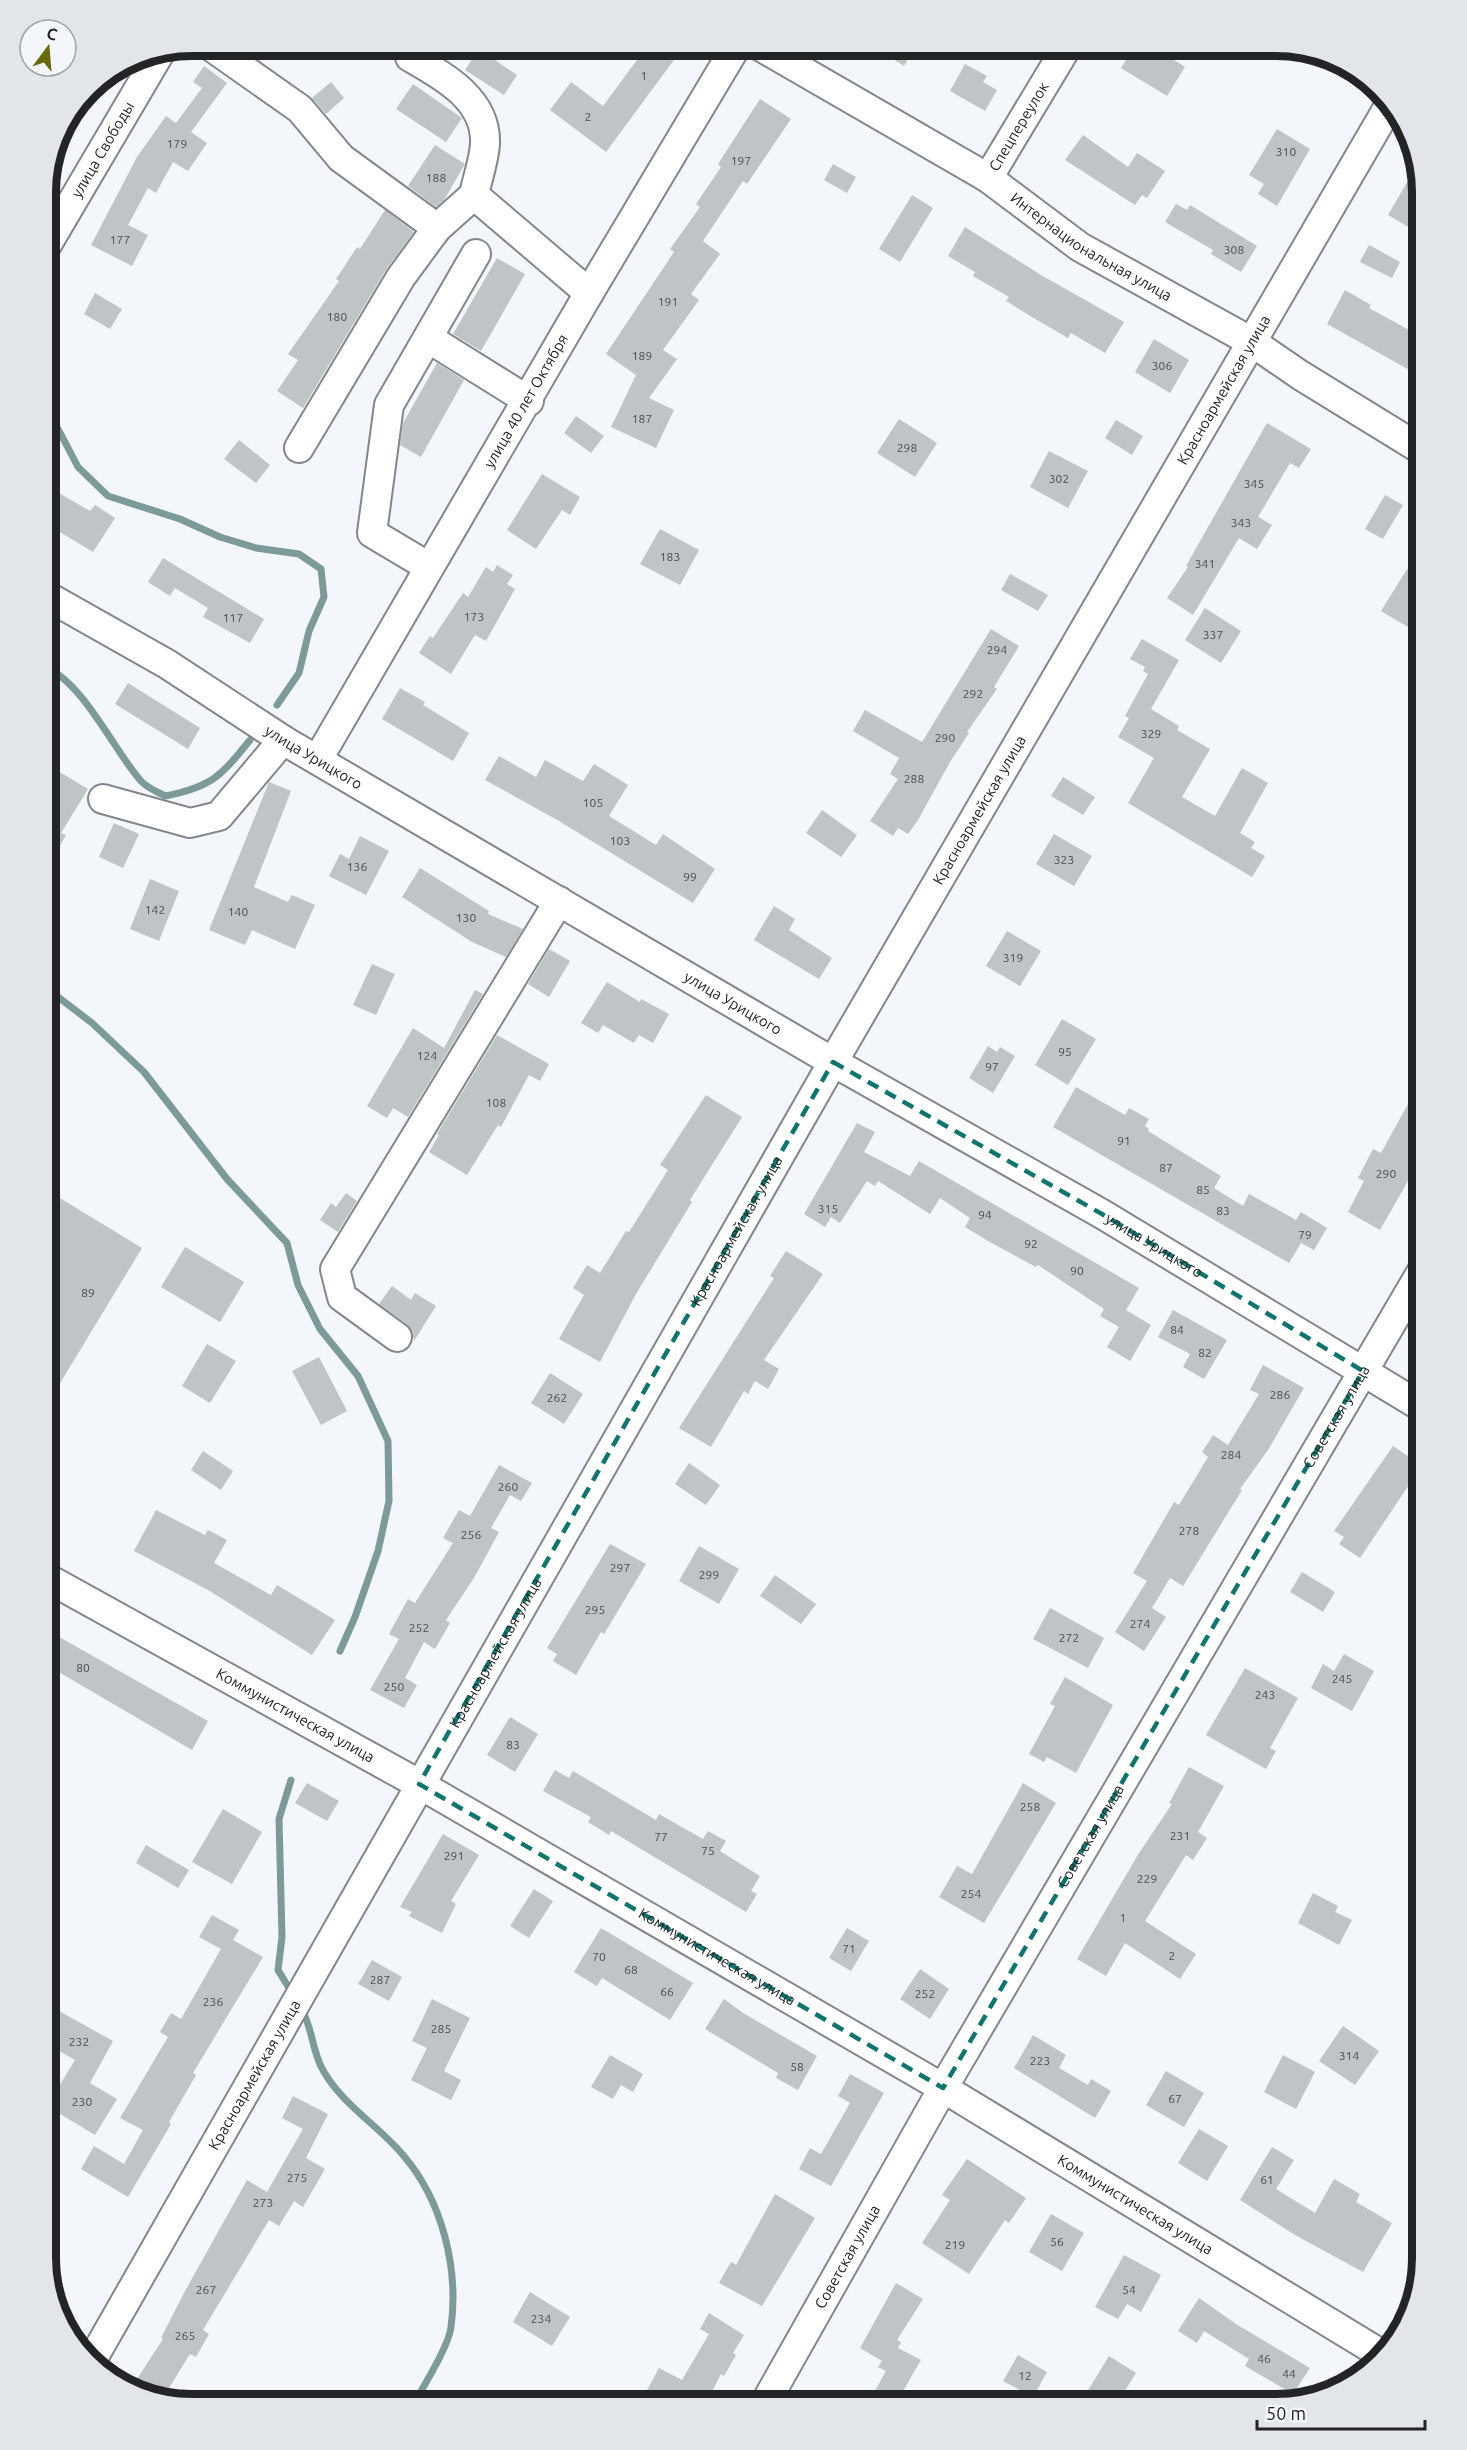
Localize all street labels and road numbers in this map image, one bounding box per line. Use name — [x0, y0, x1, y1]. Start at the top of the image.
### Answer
street label: Спецпереулок — [985, 78, 1052, 174]
street label: улица Свободы — [68, 99, 137, 200]
street label: Интернациональная улица — [1007, 189, 1175, 304]
street label: Красноармейская улица — [1173, 312, 1273, 467]
street label: улица 40 лет Октября — [480, 331, 571, 471]
street label: улица Урицкого — [262, 722, 365, 793]
street label: Красноармейская улица — [929, 732, 1029, 888]
street label: улица Урицкого — [681, 968, 785, 1038]
street label: Красноармейская улица — [687, 1153, 786, 1309]
street label: улица Урицкого — [1103, 1209, 1206, 1281]
street label: Советская улица — [1299, 1362, 1373, 1471]
street label: Красноармейская улица — [446, 1575, 545, 1731]
street label: Коммунистическая улица — [213, 1664, 378, 1766]
street label: Советская улица — [1054, 1781, 1127, 1890]
street label: Коммунистическая улица — [636, 1904, 799, 2009]
street label: Красноармейская улица — [205, 1997, 304, 2153]
street label: Коммунистическая улица — [1055, 2151, 1216, 2258]
street label: Советская улица — [811, 2202, 883, 2312]

